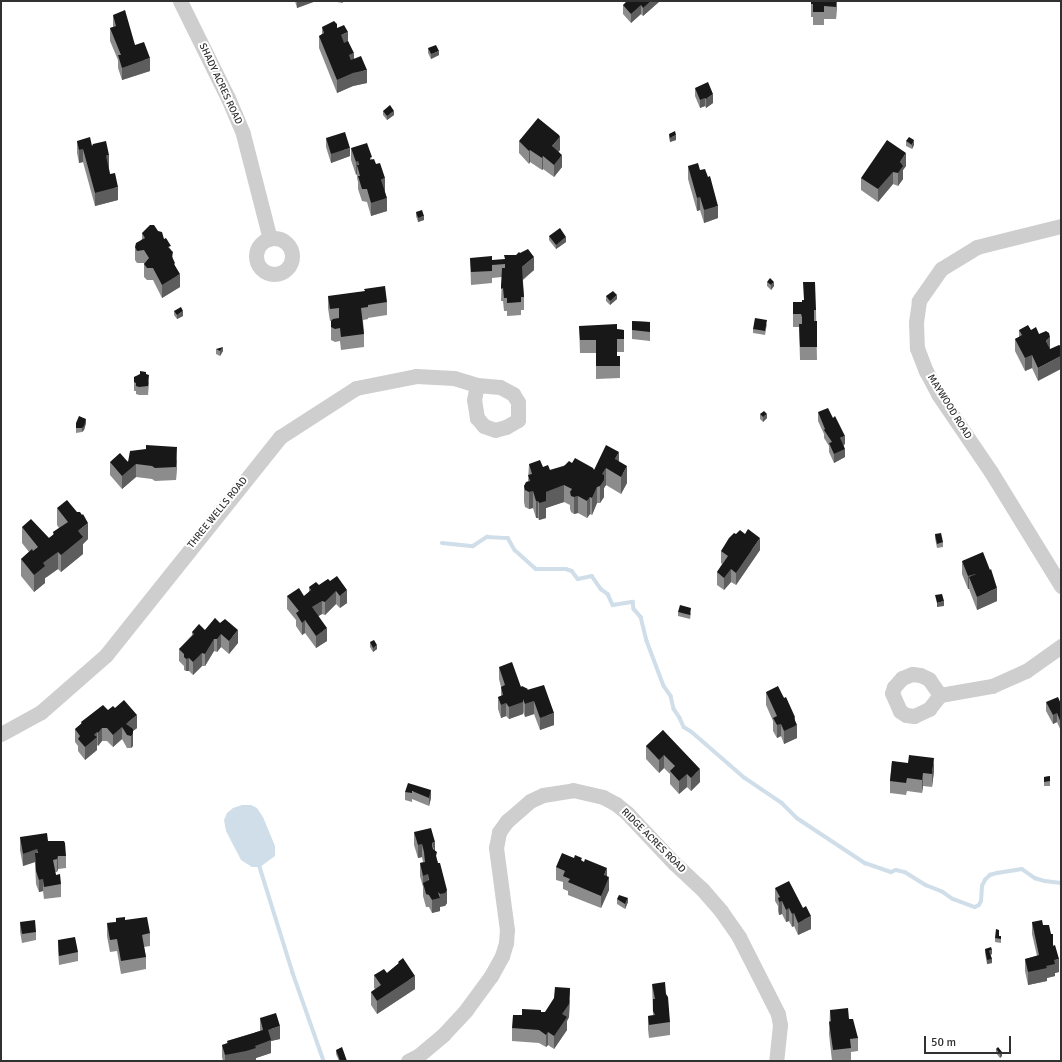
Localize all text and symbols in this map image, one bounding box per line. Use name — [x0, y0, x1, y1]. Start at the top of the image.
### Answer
street label: SHADY ACRES ROAD — [196, 41, 244, 127]
street label: MAYWOOD ROAD — [924, 372, 974, 442]
street label: THREE WELLS ROAD — [186, 475, 250, 551]
street label: RIDGE ACRES ROAD — [618, 806, 688, 876]
scale bar — [926, 1028, 1013, 1054]
text: 50 m — [931, 1035, 956, 1050]

